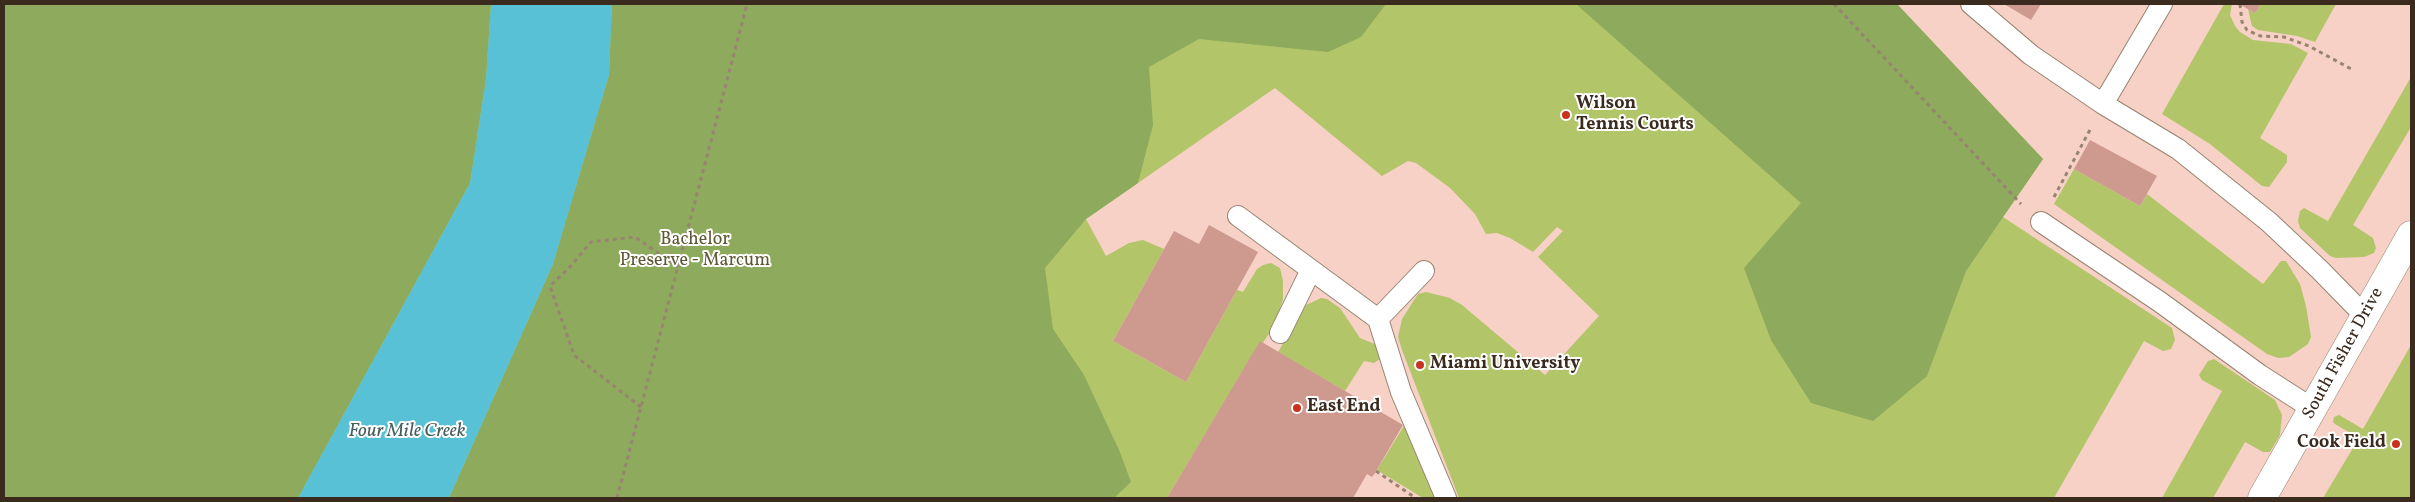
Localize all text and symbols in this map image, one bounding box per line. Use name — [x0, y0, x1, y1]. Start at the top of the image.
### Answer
place label: Wilson Tennis Courts — [1576, 94, 1694, 136]
marker: Wilson Tennis Courts — [1560, 109, 1572, 121]
park label: Bachelor Preserve - Marcum — [620, 230, 770, 272]
street label: South Fisher Drive — [2299, 284, 2389, 424]
place label: Miami University — [1430, 354, 1580, 376]
marker: Miami University — [1414, 359, 1426, 371]
place label: East End — [1307, 397, 1380, 419]
marker: East End — [1291, 402, 1303, 414]
water label: Four Mile Creek — [348, 422, 466, 444]
place label: Cook Field — [2297, 433, 2386, 455]
marker: Cook Field — [2390, 438, 2402, 450]

